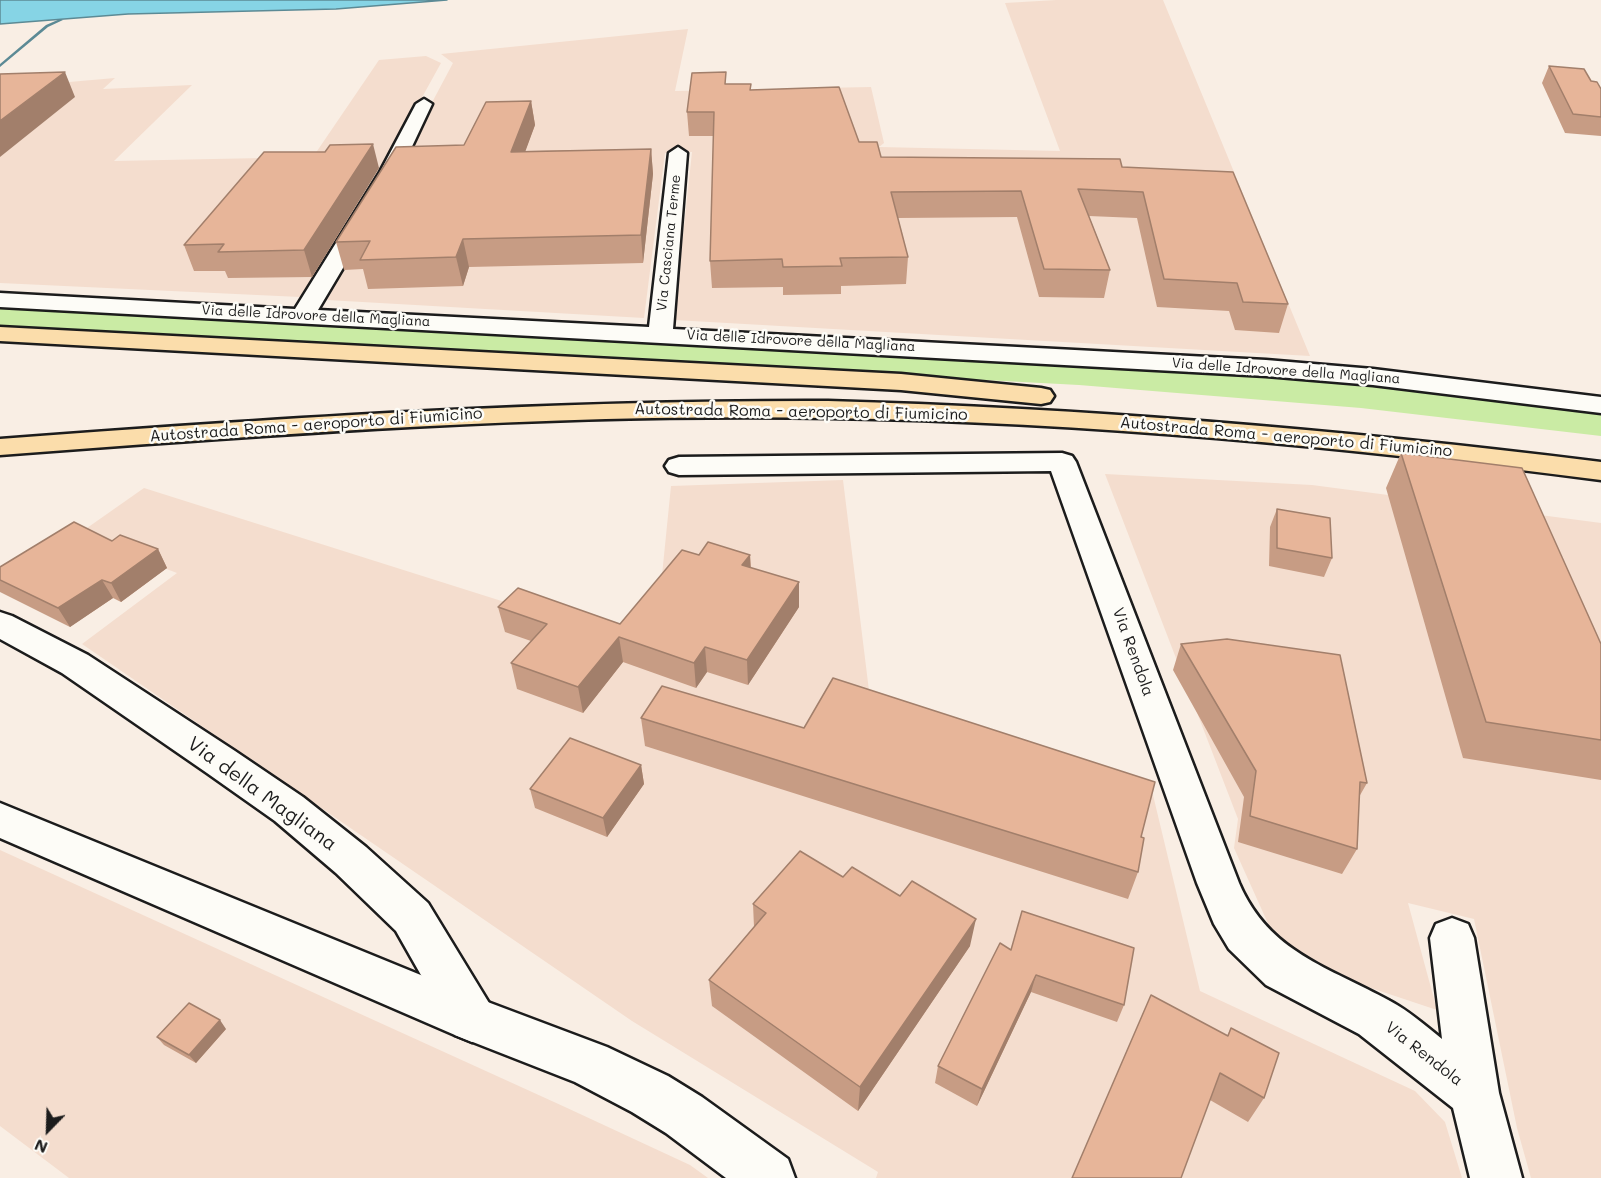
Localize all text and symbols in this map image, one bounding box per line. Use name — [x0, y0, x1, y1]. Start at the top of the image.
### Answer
street label: Via Casciana Terme — [653, 174, 685, 312]
street label: Via delle Idrovore della Magliana — [201, 302, 431, 330]
street label: Via delle Idrovore della Magliana — [686, 327, 916, 355]
street label: Via delle Idrovore della Magliana — [1171, 355, 1401, 387]
street label: Autostrada Roma - aeroporto di Fiumicino — [634, 399, 968, 425]
street label: Autostrada Roma - aeroporto di Fiumicino — [149, 404, 483, 446]
street label: Autostrada Roma - aeroporto di Fiumicino — [1119, 413, 1453, 461]
street label: Via Rendola — [1108, 605, 1158, 699]
street label: Via della Magliana — [183, 732, 341, 856]
street label: Via Rendola — [1381, 1018, 1467, 1090]
north arrow — [18, 1100, 78, 1160]
text: N — [31, 1135, 50, 1159]

